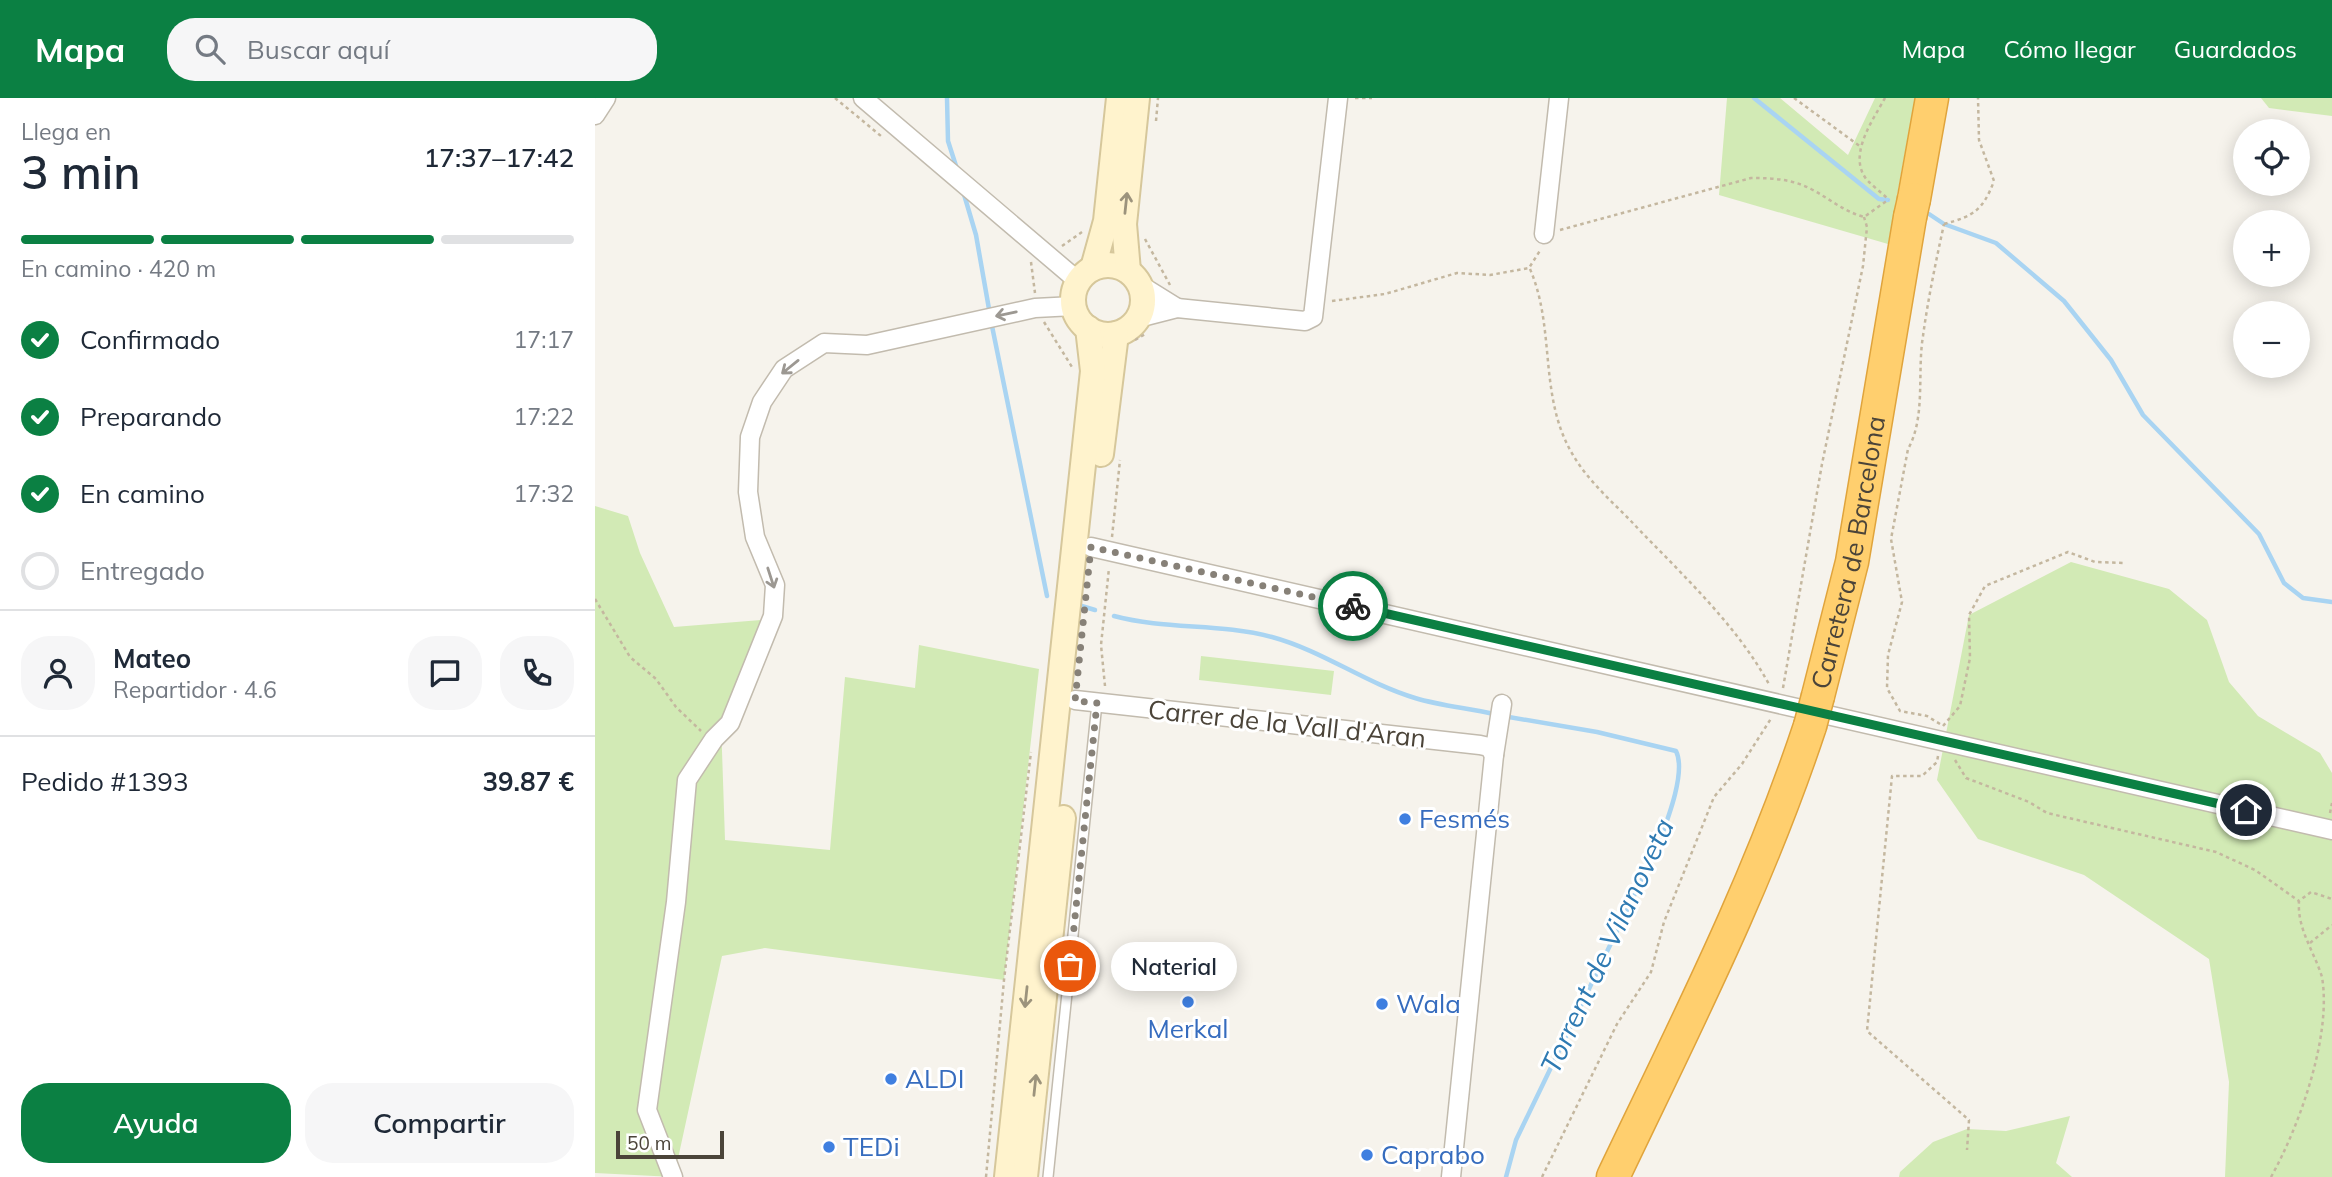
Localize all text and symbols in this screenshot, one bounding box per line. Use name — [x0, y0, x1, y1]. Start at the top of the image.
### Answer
search box — [167, 18, 657, 81]
text: Mapa — [35, 29, 125, 70]
icon: search — [191, 30, 229, 68]
text: Buscar aquí — [247, 33, 390, 66]
text: Mapa — [1902, 34, 1965, 64]
text: Cómo llegar — [2003, 34, 2136, 64]
text: Guardados — [2174, 34, 2297, 64]
text: Llega en — [21, 117, 111, 146]
map controls — [2233, 119, 2310, 378]
button: locate — [2233, 119, 2310, 196]
text: 17:37–17:42 — [424, 141, 574, 174]
text: 3 min — [21, 143, 140, 201]
one-way arrow — [1120, 192, 1133, 215]
button: + — [2233, 210, 2310, 287]
text: En camino · 420 m — [21, 254, 216, 283]
button: − — [2233, 301, 2310, 378]
one-way arrow — [995, 308, 1018, 322]
icon: check — [21, 321, 59, 359]
text: Confirmado — [80, 323, 220, 356]
text: 17:17 — [514, 325, 574, 354]
one-way arrow — [781, 359, 799, 374]
icon: check — [21, 398, 59, 436]
text: Preparando — [80, 400, 222, 433]
text: 17:22 — [514, 402, 574, 431]
street label: Carretera de Barcelona — [1803, 413, 1892, 692]
icon: check — [21, 475, 59, 513]
text: En camino — [80, 477, 205, 510]
text: 17:32 — [514, 479, 574, 508]
text: Entregado — [80, 554, 205, 587]
one-way arrow — [766, 567, 778, 589]
courier — [1318, 571, 1388, 641]
icon: bike — [1334, 587, 1372, 625]
button: person — [21, 636, 95, 710]
button: chat — [408, 636, 482, 710]
button: phone — [500, 636, 574, 710]
text: Mateo — [113, 642, 191, 675]
text: Repartidor · 4.6 — [113, 675, 277, 704]
street label: Carrer de la Vall d'Aran — [1147, 693, 1428, 755]
text: Pedido #1393 — [21, 765, 189, 798]
text: 39.87 € — [482, 765, 574, 798]
pin — [2216, 780, 2276, 840]
icon: home — [2227, 791, 2265, 829]
place label: Fesmés — [1419, 802, 1510, 835]
marker: Fesmés — [1397, 811, 1413, 827]
water label: Torrent de Vilanoveta — [1532, 813, 1681, 1079]
pin — [1040, 936, 1100, 996]
callout: Naterial — [1112, 942, 1238, 990]
icon: bag — [1051, 947, 1089, 985]
text: Naterial — [1131, 952, 1217, 981]
one-way arrow — [1020, 985, 1033, 1008]
place label: Wala — [1396, 987, 1461, 1020]
marker: Merkal — [1180, 994, 1196, 1010]
marker: Wala — [1374, 996, 1390, 1012]
place label: Merkal — [1148, 1012, 1228, 1045]
place label: ALDI — [905, 1062, 964, 1095]
marker: ALDI — [883, 1071, 899, 1087]
one-way arrow — [1028, 1074, 1041, 1097]
button: Ayuda — [21, 1083, 291, 1163]
button: Compartir — [305, 1083, 574, 1163]
scale bar — [616, 1128, 725, 1160]
place label: TEDi — [843, 1130, 900, 1163]
text: 50 m — [627, 1131, 671, 1155]
place label: Caprabo — [1381, 1138, 1485, 1171]
marker: TEDi — [821, 1139, 837, 1155]
marker: Caprabo — [1359, 1147, 1375, 1163]

